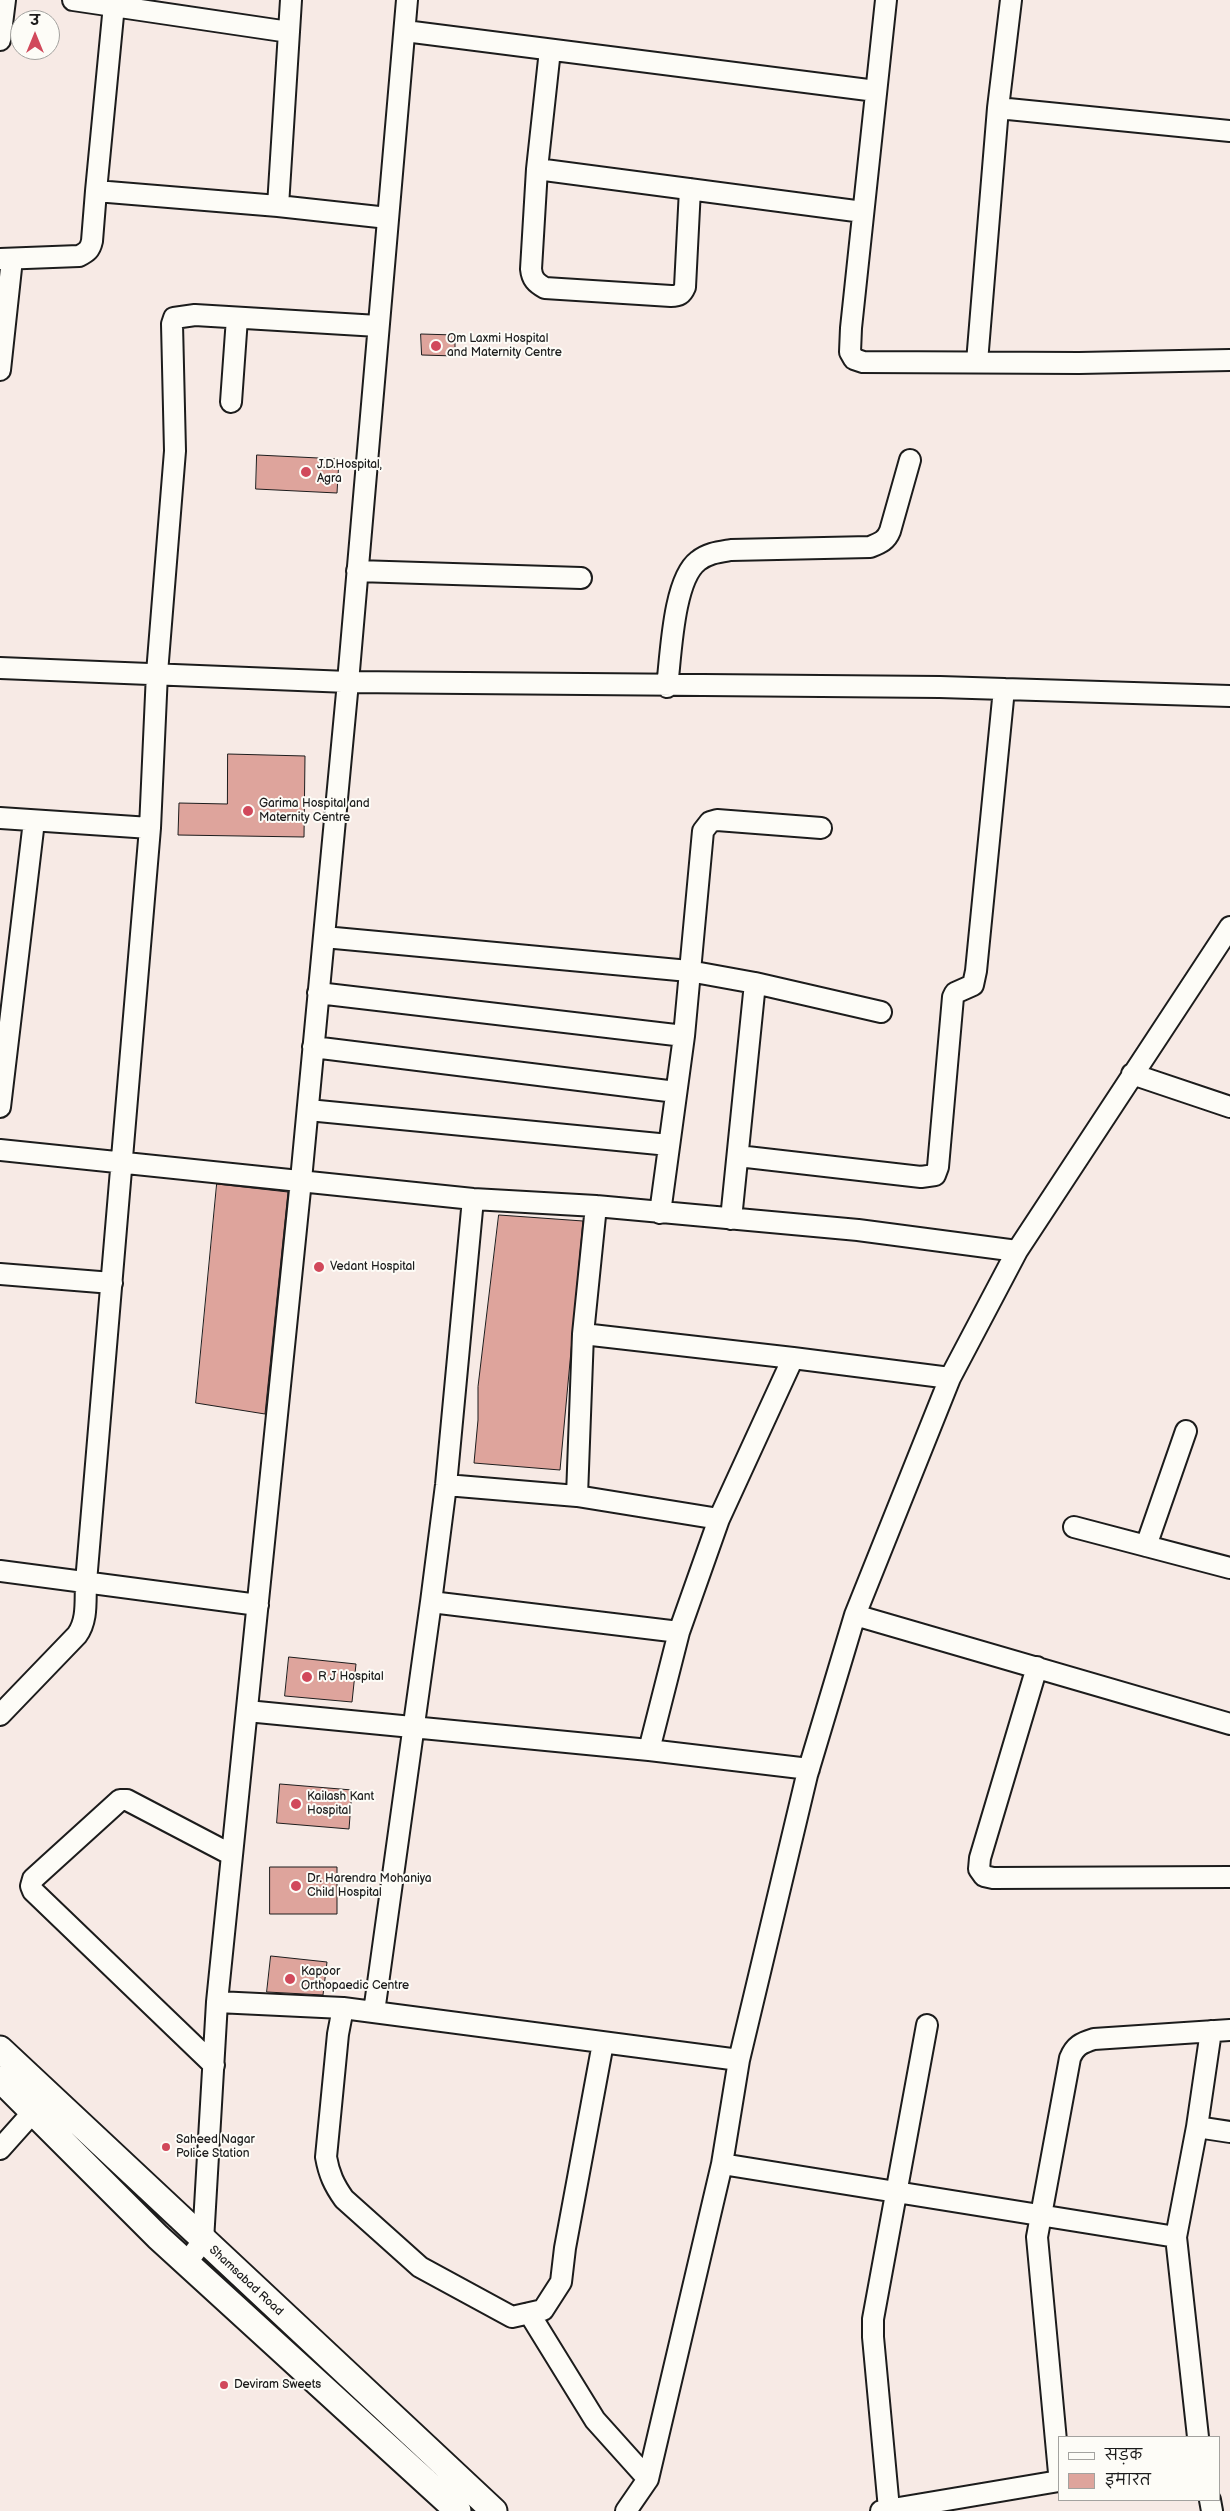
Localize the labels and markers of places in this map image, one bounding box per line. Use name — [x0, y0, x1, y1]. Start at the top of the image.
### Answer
place label: Om Laxmi Hospital and Maternity Centre — [447, 332, 562, 360]
marker: Om Laxmi Hospital and Maternity Centre — [429, 339, 443, 353]
place label: J.D.Hospital, Agra — [317, 458, 382, 486]
marker: J.D.Hospital, Agra — [299, 465, 313, 479]
place label: Garima Hospital and Maternity Centre — [259, 797, 370, 825]
marker: Garima Hospital and Maternity Centre — [241, 804, 255, 818]
marker: Vedant Hospital — [312, 1260, 326, 1274]
place label: Vedant Hospital — [330, 1260, 415, 1274]
marker: R J Hospital — [300, 1670, 314, 1684]
place label: R J Hospital — [318, 1670, 384, 1684]
place label: Kailash Kant Hospital — [307, 1790, 374, 1818]
marker: Kailash Kant Hospital — [289, 1797, 303, 1811]
place label: Dr. Harendra Mohaniya Child Hospital — [307, 1872, 432, 1900]
marker: Dr. Harendra Mohaniya Child Hospital — [289, 1879, 303, 1893]
place label: Kapoor Orthopaedic Centre — [301, 1965, 409, 1993]
marker: Kapoor Orthopaedic Centre — [283, 1972, 297, 1986]
place label: Saheed Nagar Police Station — [176, 2133, 255, 2161]
marker: Saheed Nagar Police Station — [160, 2141, 172, 2153]
place label: Deviram Sweets — [234, 2378, 321, 2392]
marker: Deviram Sweets — [218, 2379, 230, 2391]

